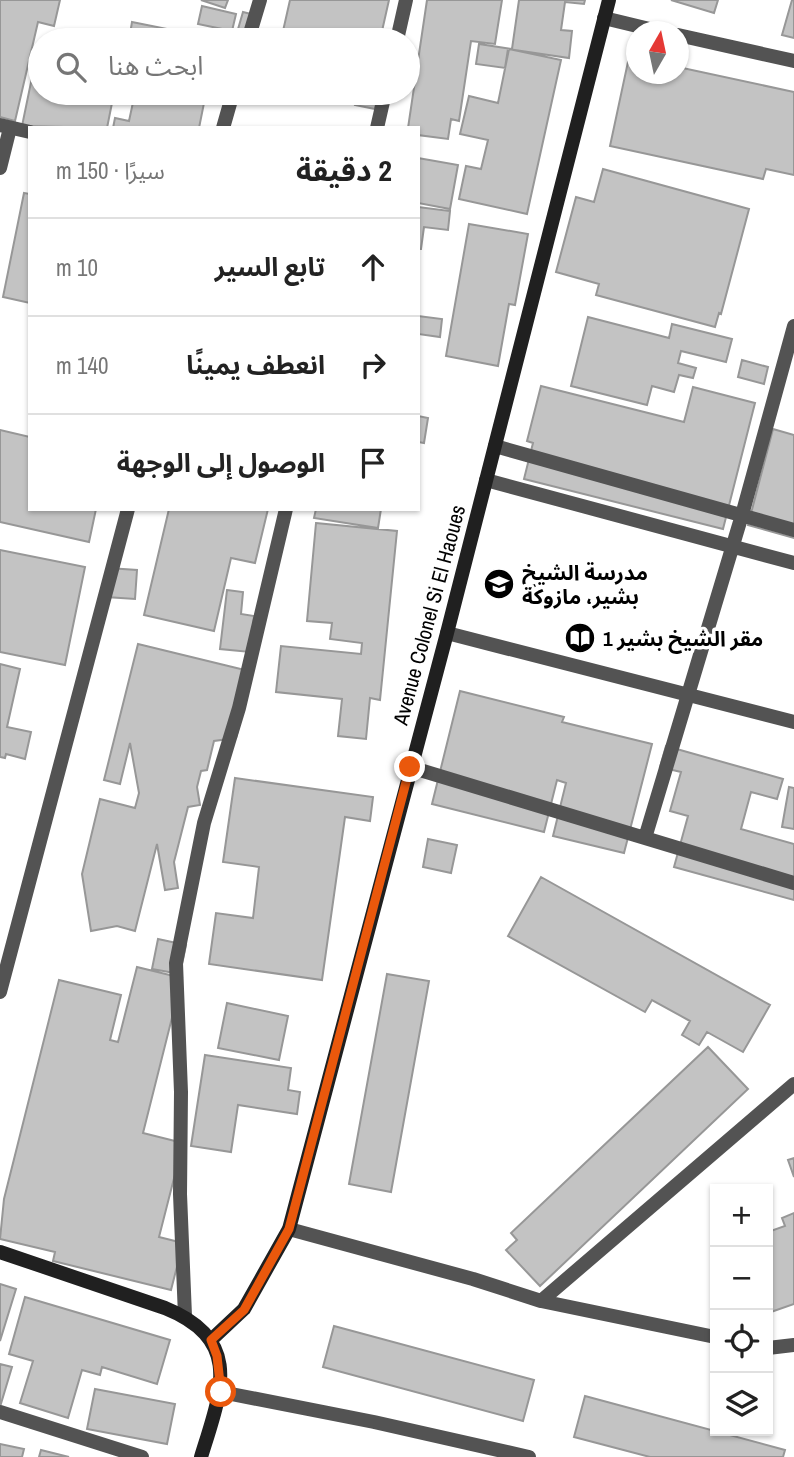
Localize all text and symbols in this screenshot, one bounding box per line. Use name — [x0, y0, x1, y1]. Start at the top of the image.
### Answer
north arrow — [626, 21, 689, 84]
search box — [28, 28, 420, 105]
icon: search — [52, 48, 90, 86]
text: ابحث هنا — [108, 48, 204, 83]
text: 2 دقيقة — [296, 150, 392, 190]
text: سيرًا · 150 m — [56, 155, 165, 186]
icon: ahead — [354, 248, 392, 286]
text: تابع السير — [215, 249, 325, 284]
text: 10 m — [56, 252, 98, 283]
icon: right — [354, 346, 392, 384]
text: انعطف يمينًا — [186, 347, 325, 382]
text: 140 m — [56, 350, 108, 381]
icon: arrive — [354, 444, 392, 482]
text: الوصول إلى الوجهة — [117, 445, 325, 480]
street label: Avenue Colonel Si El Haoues — [385, 502, 472, 729]
place label: مدرسة الشيخ بشير، مازوكة — [522, 558, 648, 611]
school or university icon: مدرسة الشيخ بشير، مازوكة — [482, 567, 516, 601]
library icon: مقر الشيخ بشير 1 — [563, 621, 597, 655]
place label: مقر الشيخ بشير 1 — [603, 624, 763, 654]
route end — [394, 751, 425, 782]
map controls — [710, 1184, 773, 1436]
button: + — [710, 1184, 773, 1247]
button: − — [710, 1247, 773, 1310]
button: locate — [710, 1310, 773, 1373]
button: layers — [710, 1373, 773, 1436]
route start — [205, 1376, 236, 1407]

